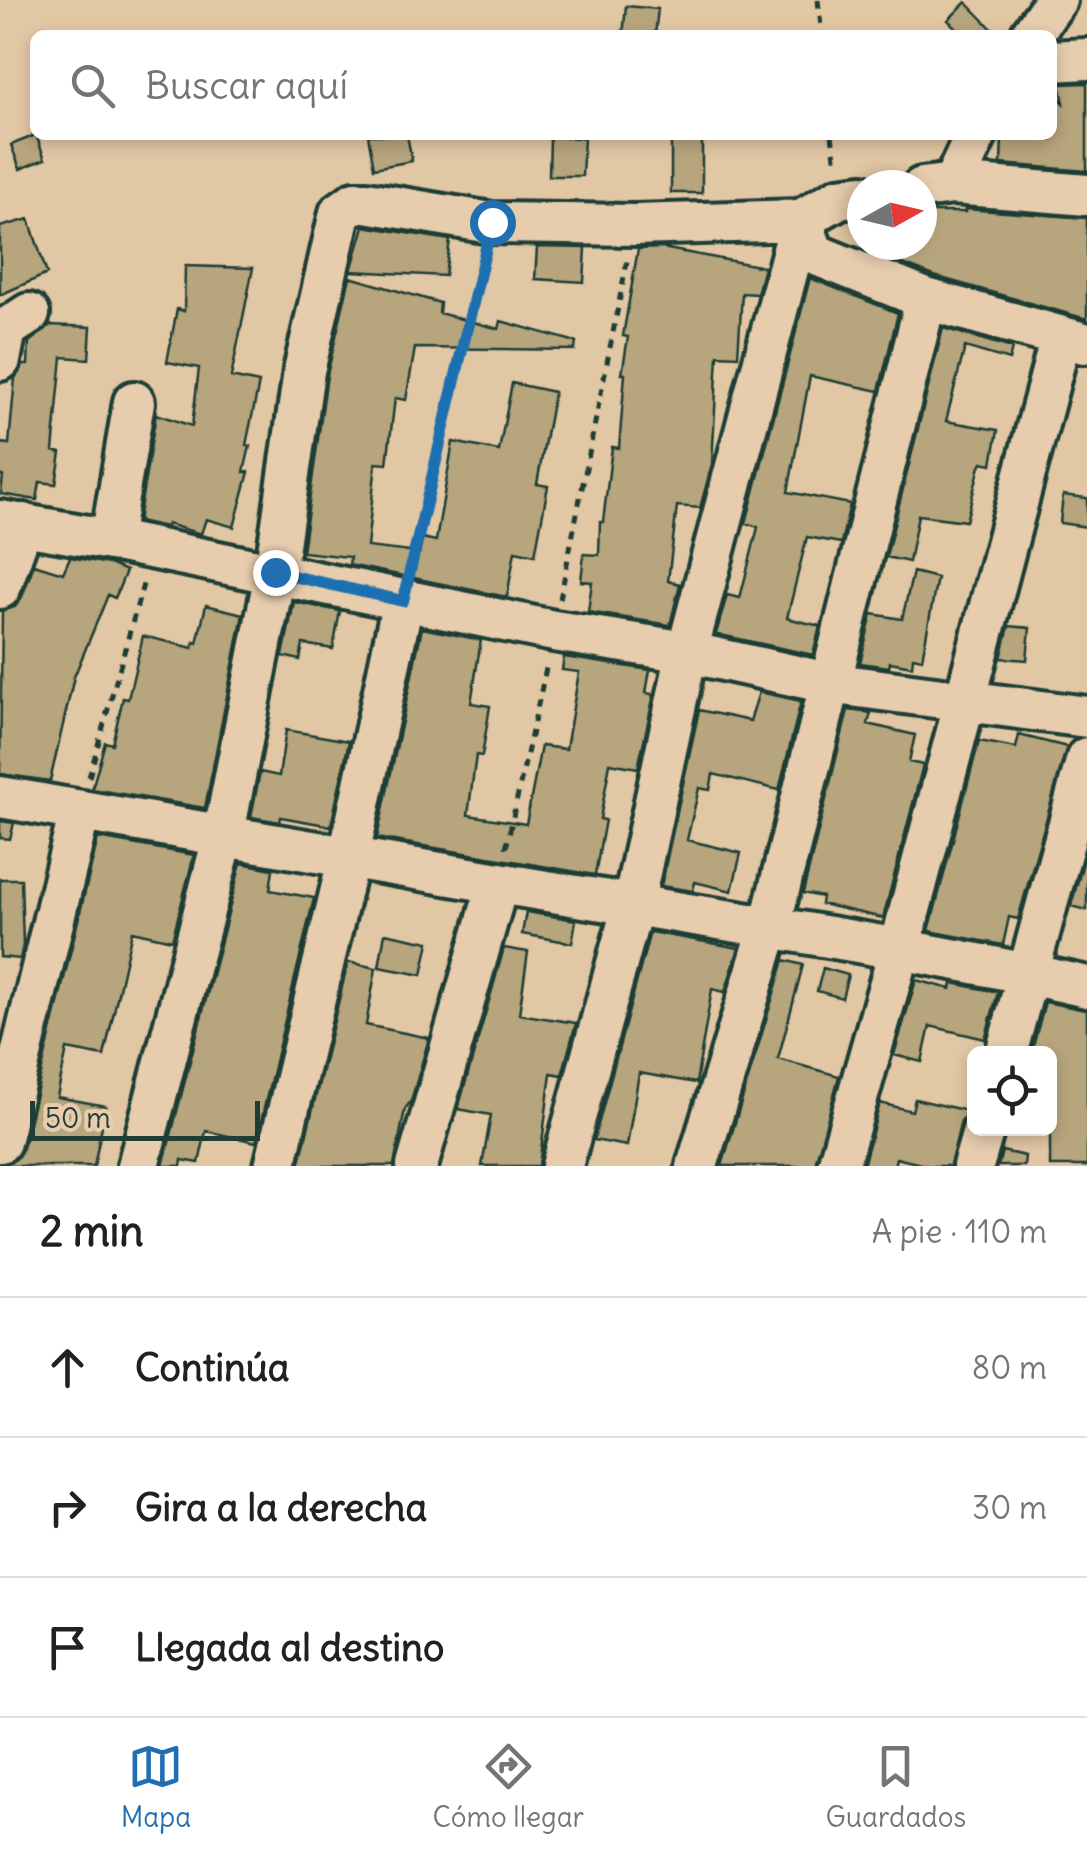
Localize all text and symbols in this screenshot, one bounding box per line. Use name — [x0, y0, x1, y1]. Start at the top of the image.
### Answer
search box — [30, 30, 1057, 140]
icon: search — [65, 58, 120, 113]
text: Buscar aquí — [145, 62, 348, 109]
north arrow — [847, 170, 937, 260]
route start — [470, 200, 516, 246]
route end — [253, 550, 299, 596]
map controls — [967, 1046, 1057, 1136]
button: locate — [967, 1046, 1057, 1136]
scale bar — [30, 1096, 260, 1140]
text: 50 m — [45, 1100, 111, 1136]
text: 2 min — [40, 1205, 144, 1257]
text: A pie · 110 m — [872, 1211, 1047, 1252]
icon: ahead — [40, 1340, 95, 1395]
text: Continúa — [135, 1344, 290, 1391]
text: 80 m — [972, 1347, 1047, 1388]
icon: right — [40, 1480, 95, 1535]
text: Gira a la derecha — [135, 1484, 427, 1531]
text: 30 m — [972, 1487, 1047, 1528]
icon: arrive — [40, 1620, 95, 1675]
text: Llegada al destino — [135, 1624, 444, 1671]
tab: Mapa — [121, 1739, 191, 1835]
tab: Cómo llegar — [433, 1739, 584, 1835]
tab: Guardados — [825, 1739, 966, 1835]

